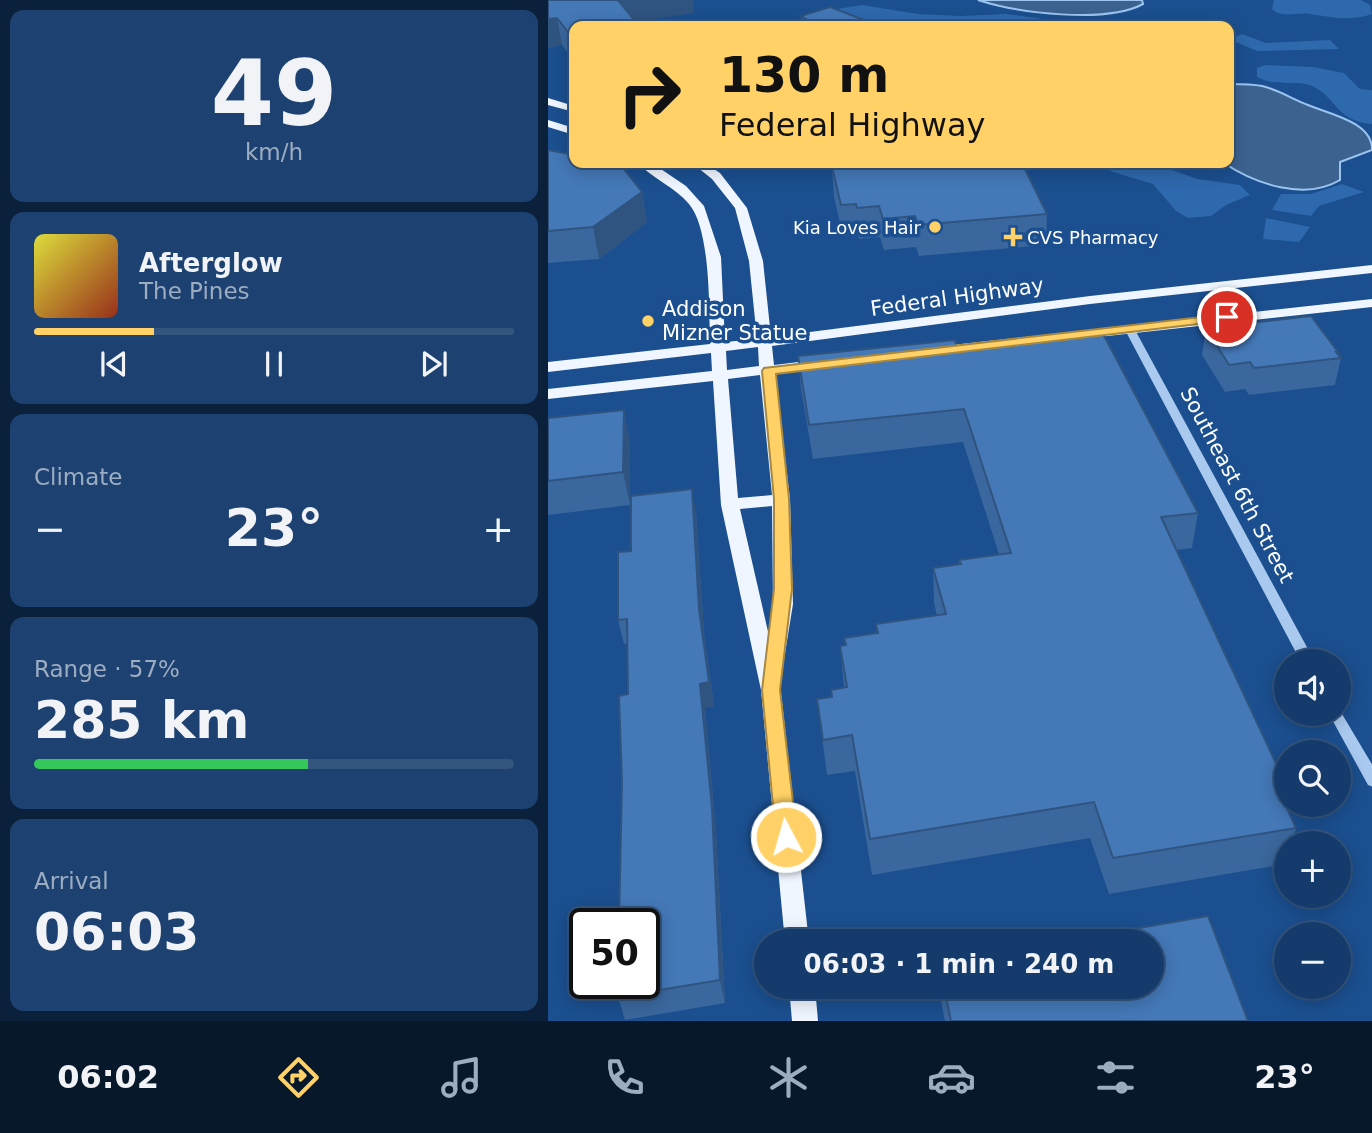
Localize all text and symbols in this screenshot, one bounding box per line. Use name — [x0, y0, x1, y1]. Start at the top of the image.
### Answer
text: 49 — [211, 41, 337, 146]
text: 130 m — [719, 47, 889, 104]
icon: right — [604, 49, 695, 140]
text: Federal Highway — [719, 106, 985, 144]
text: km/h — [245, 139, 303, 165]
place label: Kia Loves Hair — [793, 217, 922, 238]
marker: Kia Loves Hair — [927, 219, 943, 235]
place label: CVS Pharmacy — [1027, 227, 1159, 248]
marker: CVS Pharmacy — [1005, 229, 1021, 245]
text: Afterglow — [139, 248, 283, 278]
street label: Federal Highway — [869, 273, 1045, 321]
text: The Pines — [139, 278, 250, 304]
pin — [1197, 287, 1257, 347]
place label: Addison Mizner Statue — [662, 297, 807, 345]
icon: arrive — [1208, 298, 1246, 336]
marker: Addison Mizner Statue — [640, 313, 656, 329]
icon: previous — [95, 345, 133, 383]
icon: pause — [255, 345, 293, 383]
icon: next — [415, 345, 453, 383]
street label: Southeast 6th Street — [1175, 383, 1299, 587]
text: Climate — [34, 464, 123, 490]
text: 23° — [225, 498, 323, 558]
text: − — [34, 507, 66, 551]
text: + — [482, 507, 514, 551]
map controls — [1274, 649, 1351, 999]
button: sound — [1274, 649, 1351, 726]
text: Range · 57% — [34, 656, 180, 682]
text: 285 km — [34, 690, 249, 750]
button: search — [1274, 740, 1351, 817]
position arrow — [749, 800, 823, 874]
button: + — [1274, 831, 1351, 908]
text: Arrival — [34, 868, 109, 894]
text: 06:03 — [34, 902, 200, 962]
speed limit sign: 50 — [569, 908, 660, 999]
button: − — [1274, 922, 1351, 999]
text: 06:03 · 1 min · 240 m — [804, 949, 1114, 979]
icon: directions — [274, 1053, 323, 1102]
icon: music — [437, 1053, 486, 1102]
icon: phone — [600, 1053, 649, 1102]
icon: climate — [764, 1053, 813, 1102]
icon: car — [927, 1053, 976, 1102]
icon: filters — [1091, 1053, 1140, 1102]
text: 06:02 — [57, 1058, 159, 1096]
text: 23° — [1254, 1058, 1315, 1096]

